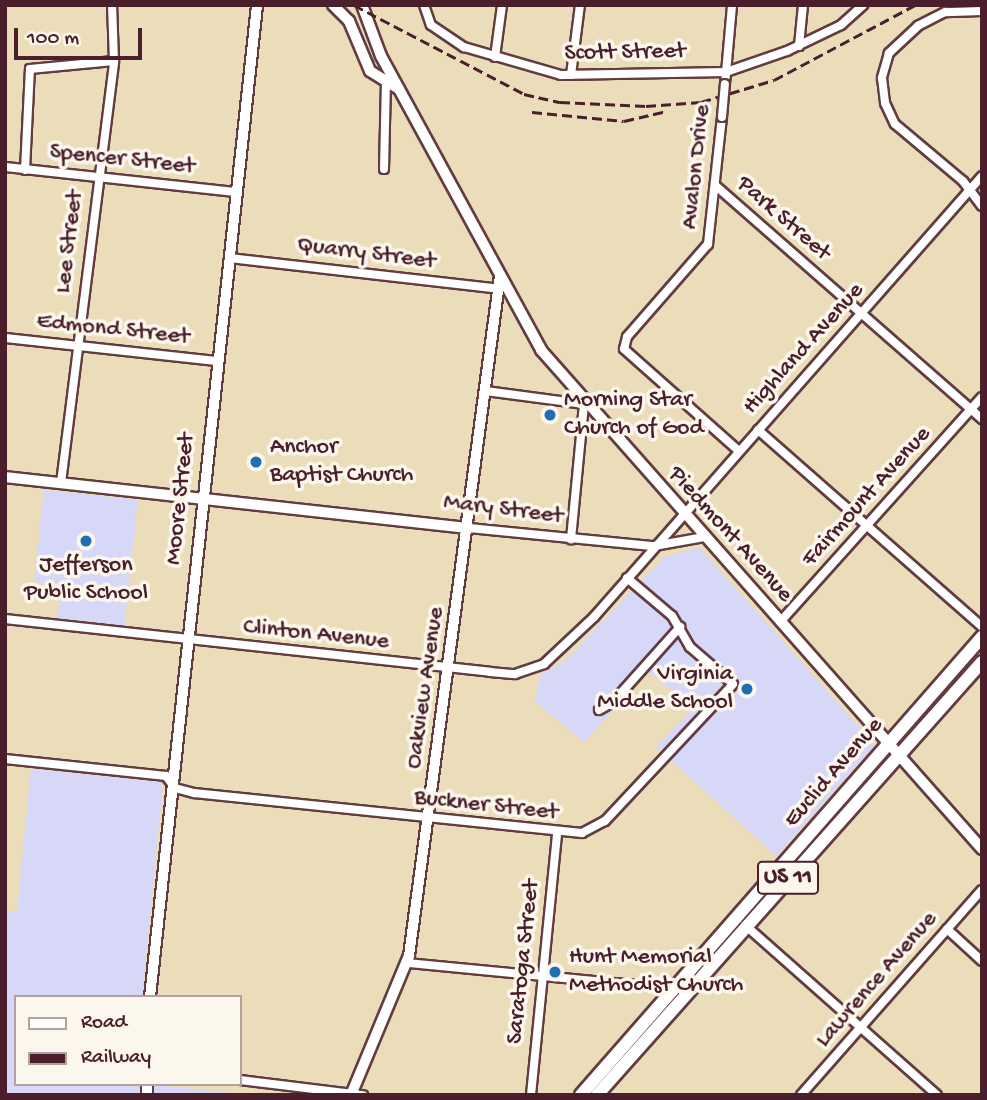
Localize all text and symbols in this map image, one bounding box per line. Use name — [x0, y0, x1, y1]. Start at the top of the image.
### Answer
scale bar — [18, 14, 145, 58]
text: 100 m — [27, 27, 79, 52]
street label: Scott Street — [564, 38, 686, 68]
street label: Avalon Drive — [676, 103, 718, 231]
street label: Spencer Street — [48, 138, 196, 182]
street label: Park Street — [730, 170, 836, 268]
street label: Lee Street — [49, 189, 91, 295]
street label: Quarry Street — [295, 231, 437, 277]
street label: Highland Avenue — [737, 277, 871, 421]
street label: Edmond Street — [35, 308, 191, 352]
place label: Morning Star Church of God — [564, 387, 704, 443]
marker: Morning Star Church of God — [542, 407, 558, 423]
street label: Fairmount Avenue — [796, 421, 938, 573]
street label: Moore Street — [160, 432, 202, 566]
place label: Anchor Baptist Church — [270, 434, 413, 490]
marker: Anchor Baptist Church — [248, 454, 264, 470]
street label: Piedmont Avenue — [661, 461, 799, 609]
street label: Mary Street — [442, 488, 564, 532]
marker: Jefferson Public School — [78, 533, 94, 549]
place label: Jefferson Public School — [24, 552, 148, 608]
street label: Oakview Avenue — [400, 605, 452, 771]
street label: Clinton Avenue — [242, 613, 390, 657]
place label: Virginia Middle School — [597, 661, 733, 717]
marker: Virginia Middle School — [739, 681, 755, 697]
street label: Euclid Avenue — [778, 712, 890, 834]
street label: Buckner Street — [413, 784, 559, 828]
road number: US 11 — [756, 858, 820, 898]
street label: Saratoga Street — [501, 878, 547, 1046]
street label: Lawrence Avenue — [810, 906, 944, 1054]
place label: Hunt Memorial Methodist Church — [569, 944, 743, 1000]
marker: Hunt Memorial Methodist Church — [547, 964, 563, 980]
legend — [14, 995, 242, 1086]
text: Road — [81, 1011, 127, 1036]
text: Railway — [81, 1046, 151, 1071]

